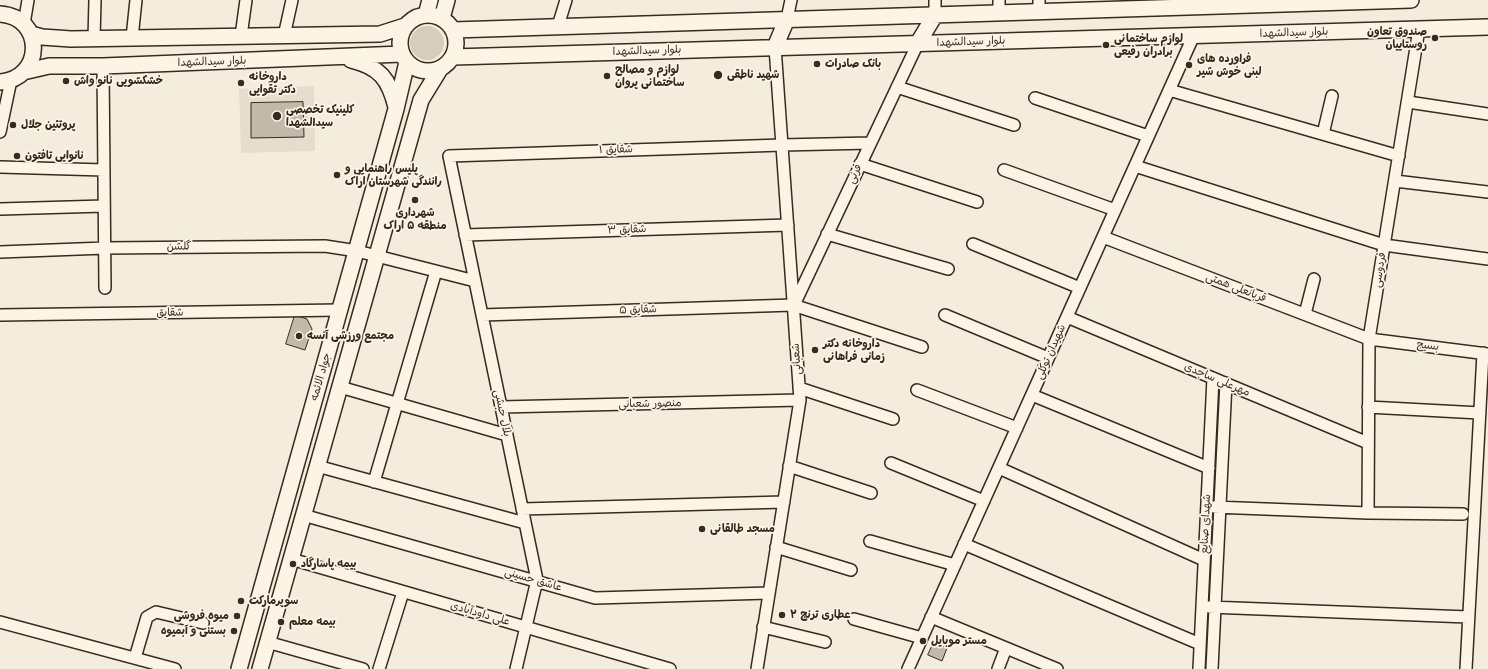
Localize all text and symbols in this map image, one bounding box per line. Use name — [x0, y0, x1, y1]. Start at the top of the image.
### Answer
street label: بلوار سیدالشهدا — [1259, 25, 1329, 41]
place label: صندوق تعاون روستاییان — [1367, 25, 1427, 51]
place label: لوازم ساختمانی برادران رفیعی — [1114, 32, 1183, 58]
marker: صندوق تعاون روستاییان — [1430, 33, 1440, 43]
street label: بلوار سیدالشهدا — [936, 34, 1006, 50]
marker: لوازم ساختمانی برادران رفیعی — [1101, 40, 1111, 50]
street label: بلوار سیدالشهدا — [612, 43, 682, 59]
place label: فراورده های لبنی خوش شیر — [1197, 52, 1262, 78]
street label: بلوار سیدالشهدا — [177, 54, 247, 70]
place label: بانک صادرات — [825, 57, 881, 71]
marker: بانک صادرات — [812, 59, 822, 69]
marker: فراورده های لبنی خوش شیر — [1184, 60, 1194, 70]
place label: لوازم و مصالح ساختمانی پروان — [615, 63, 684, 89]
place label: شهید ناطقی — [727, 68, 779, 82]
marker: شهید ناطقی — [712, 69, 724, 81]
place label: داروخانه دکتر تقوایی — [249, 70, 296, 96]
marker: لوازم و مصالح ساختمانی پروان — [602, 71, 612, 81]
place label: خشکشویی نانو واش — [74, 74, 163, 88]
marker: خشکشویی نانو واش — [61, 76, 71, 86]
marker: داروخانه دکتر تقوایی — [236, 78, 246, 88]
place label: کلینیک تخصصی سیدالشهدا — [286, 103, 354, 129]
marker: کلینیک تخصصی سیدالشهدا — [271, 110, 283, 122]
place label: پروتئین جلال — [21, 118, 75, 132]
marker: پروتئین جلال — [8, 120, 18, 130]
street label: شقایق ۱ — [599, 143, 633, 157]
place label: نانوایی تافتون — [25, 149, 84, 163]
marker: نانوایی تافتون — [12, 151, 22, 161]
place label: پلیس راهنمایی و رانندگی شهرستان اراک — [345, 162, 442, 188]
street label: قرنی — [845, 162, 865, 186]
marker: پلیس راهنمایی و رانندگی شهرستان اراک — [332, 170, 342, 180]
marker: شهرداری منطقه ۵ اراک — [410, 195, 420, 205]
place label: شهرداری منطقه ۵ اراک — [383, 206, 447, 232]
street label: شقایق ۳ — [607, 223, 647, 237]
street label: گلشن — [167, 240, 191, 254]
street label: فردوسی — [1371, 251, 1389, 289]
street label: قربانعلی همتی — [1204, 270, 1268, 306]
street label: شقایق ۵ — [619, 303, 657, 317]
street label: شقایق — [156, 306, 184, 320]
street label: شهیدان توکلی — [1033, 322, 1069, 382]
place label: مجتمع ورزشی آنسه — [307, 329, 394, 343]
marker: مجتمع ورزشی آنسه — [294, 331, 304, 341]
place label: داروخانه دکتر زمانی فراهانی — [823, 337, 885, 363]
street label: بسیج — [1416, 338, 1440, 354]
street label: شعبانی — [789, 343, 805, 375]
marker: داروخانه دکتر زمانی فراهانی — [810, 345, 820, 355]
street label: جواد الائمه — [308, 352, 334, 402]
street label: مهرعلی ساجدی — [1182, 360, 1252, 400]
street label: بلال حبشی — [491, 388, 513, 438]
street label: منصور شعبانی — [618, 397, 682, 411]
street label: شهدای صنایع — [1198, 494, 1214, 554]
place label: مسجد طالقانی — [710, 522, 775, 536]
marker: مسجد طالقانی — [697, 524, 707, 534]
place label: بیمه پاسارگاد — [301, 557, 356, 571]
marker: بیمه پاسارگاد — [288, 559, 298, 569]
street label: عاشق حسینی — [503, 566, 563, 594]
place label: سوپرمارکت — [249, 594, 298, 608]
marker: سوپرمارکت — [236, 596, 246, 606]
street label: علی داودآبادی — [449, 599, 511, 629]
place label: عطاری ترنج ۲ — [790, 608, 851, 622]
place label: میوه فروشی — [174, 609, 229, 623]
marker: عطاری ترنج ۲ — [777, 610, 787, 620]
marker: میوه فروشی — [232, 611, 242, 621]
place label: بیمه معلم — [289, 615, 336, 629]
marker: بیمه معلم — [276, 617, 286, 627]
place label: بستنی و آبمیوه — [161, 624, 226, 638]
marker: بستنی و آبمیوه — [229, 626, 239, 636]
place label: مستر موبایل — [931, 634, 987, 648]
marker: مستر موبایل — [918, 636, 928, 646]

